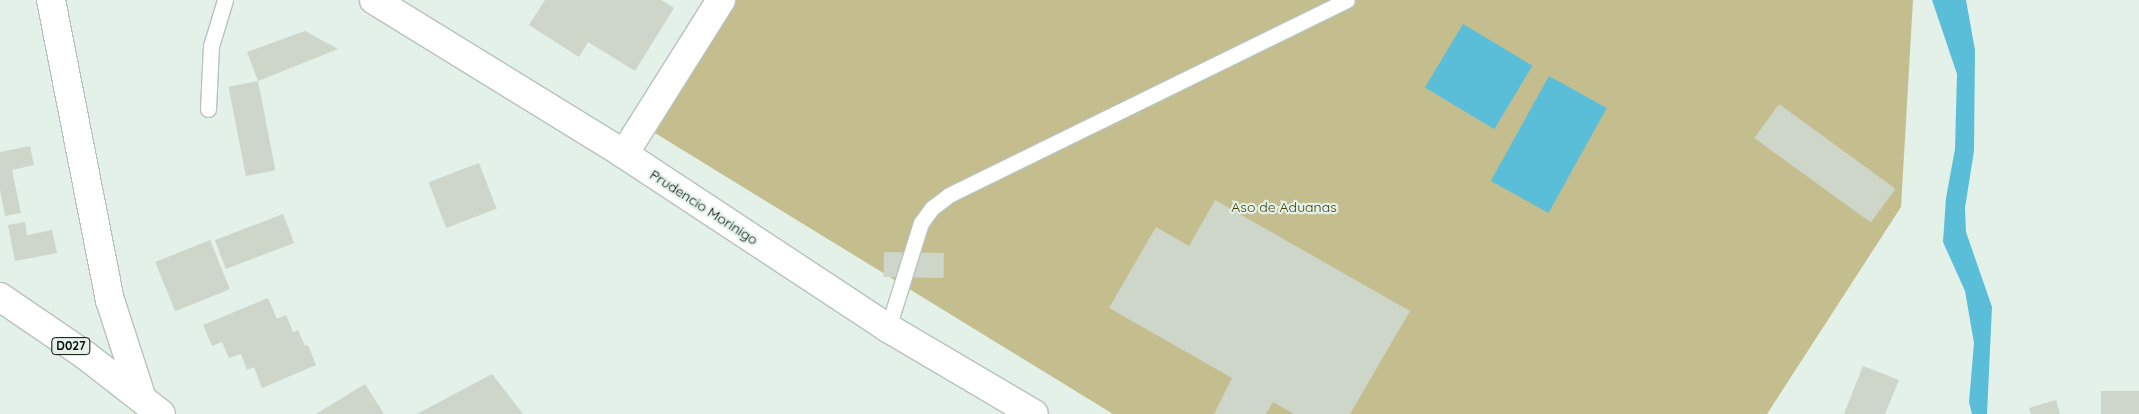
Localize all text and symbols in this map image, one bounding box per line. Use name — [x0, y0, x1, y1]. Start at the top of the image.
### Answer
street label: Prudencio Morinigo — [647, 166, 761, 248]
park label: Aso de Aduanas — [1231, 199, 1337, 215]
road number: D027 — [51, 336, 91, 356]

